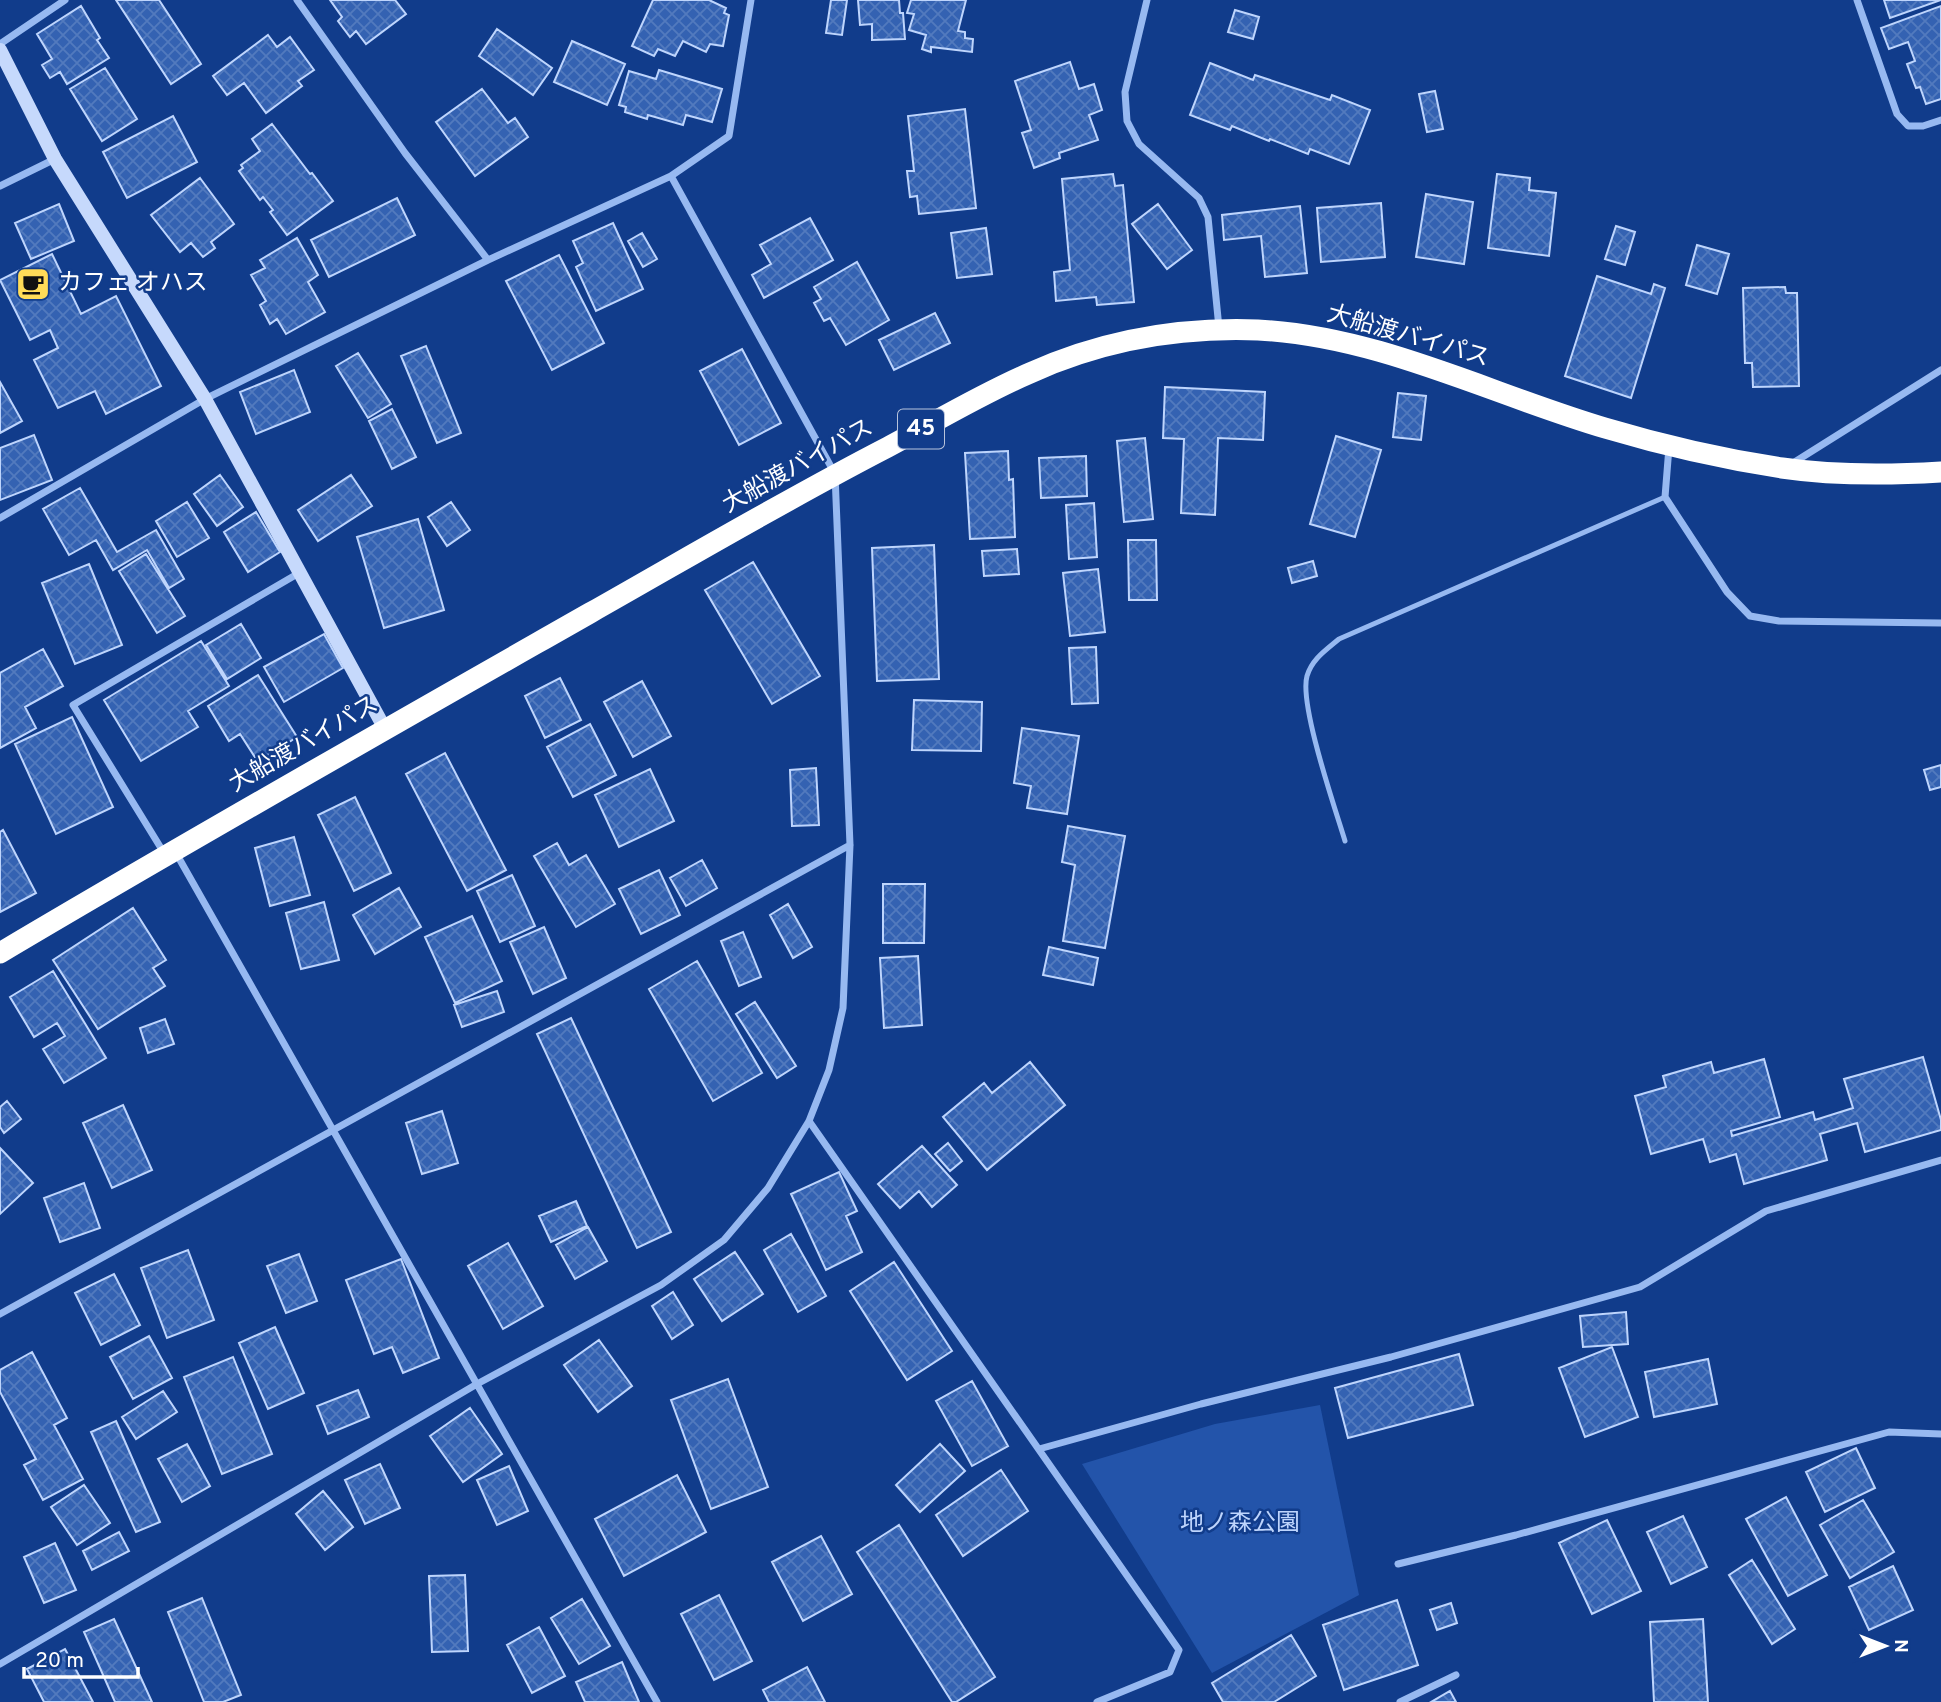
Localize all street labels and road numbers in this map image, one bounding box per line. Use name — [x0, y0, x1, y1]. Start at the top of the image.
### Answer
street label: 大船渡バイパス — [1323, 299, 1493, 375]
road number: 45 — [898, 410, 944, 448]
street label: 大船渡バイパス — [717, 413, 879, 521]
street label: 大船渡バイパス — [224, 690, 384, 800]

